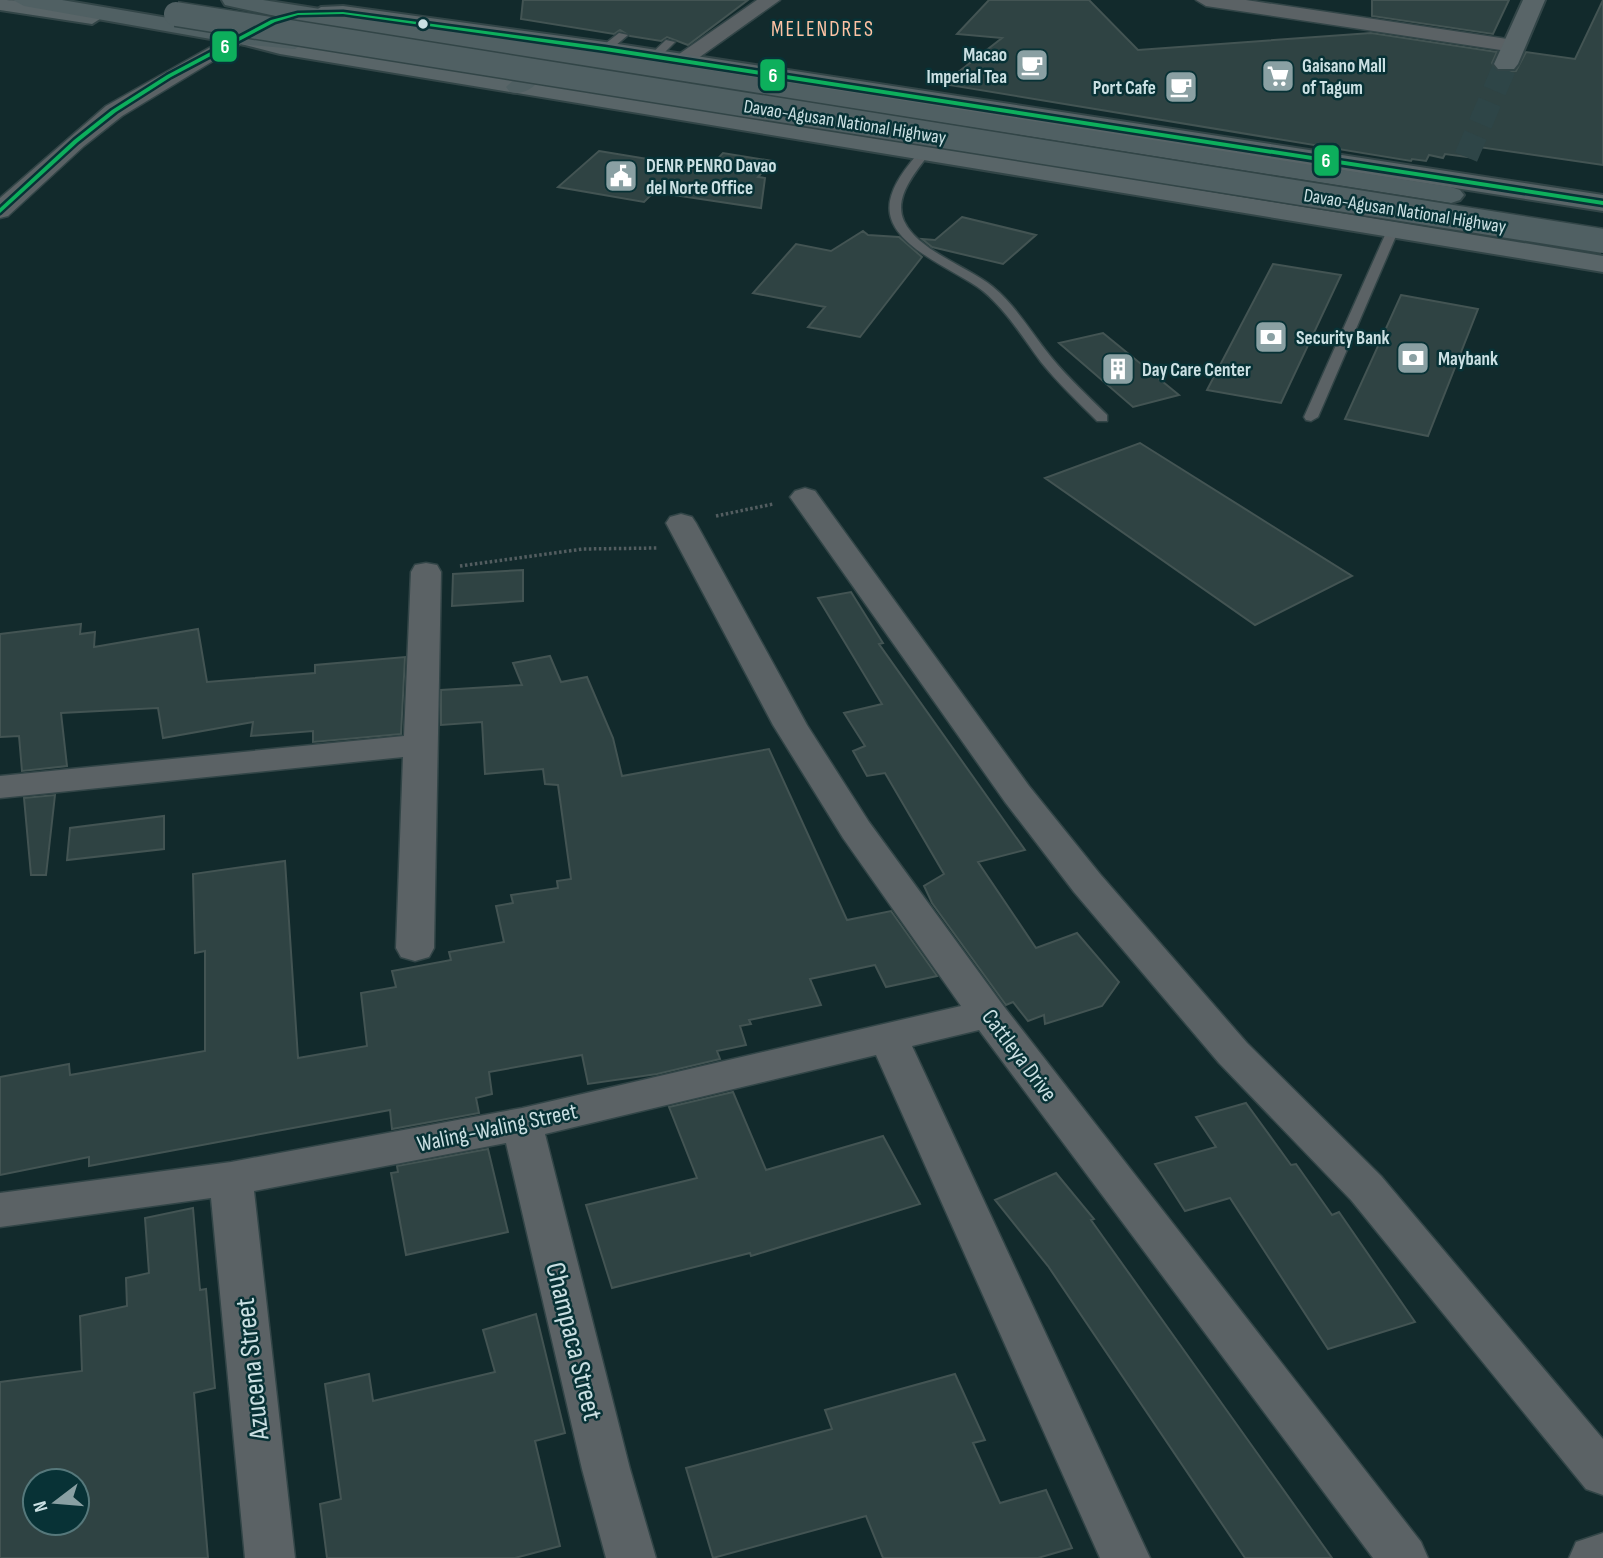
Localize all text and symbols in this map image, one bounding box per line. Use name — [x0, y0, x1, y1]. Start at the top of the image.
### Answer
unlabelled marker — [416, 17, 430, 31]
district label: MELENDRES — [771, 17, 875, 42]
line badge: 6 — [211, 30, 238, 63]
text: 6 — [221, 36, 230, 59]
place label: Macao Imperial Tea — [927, 44, 1007, 89]
cafe icon: Macao Imperial Tea — [1013, 46, 1051, 84]
place label: Gaisano Mall of Tagum — [1302, 55, 1386, 100]
supermarket icon: Gaisano Mall of Tagum — [1259, 57, 1297, 95]
line badge: 6 — [759, 58, 786, 92]
text: 6 — [769, 65, 778, 88]
cafe icon: Port Cafe — [1162, 68, 1200, 106]
place label: Port Cafe — [1093, 77, 1156, 100]
street label: Davao-Agusan National Highway — [742, 95, 948, 150]
line badge: 6 — [1313, 144, 1340, 177]
text: 6 — [1322, 150, 1331, 173]
place label: DENR PENRO Davao del Norte Office — [646, 155, 777, 200]
public building icon: DENR PENRO Davao del Norte Office — [602, 157, 640, 195]
street label: Davao-Agusan National Highway — [1302, 184, 1508, 239]
bank icon: Security Bank — [1252, 318, 1290, 356]
place label: Security Bank — [1296, 327, 1389, 350]
bank icon: Maybank — [1394, 339, 1432, 377]
place label: Maybank — [1438, 348, 1498, 371]
building icon: Day Care Center — [1099, 350, 1137, 388]
place label: Day Care Center — [1142, 359, 1251, 382]
street label: Cattleya Drive — [975, 1004, 1063, 1107]
street label: Waling-Waling Street — [415, 1097, 580, 1159]
street label: Champaca Street — [538, 1259, 609, 1424]
street label: Azucena Street — [229, 1296, 276, 1442]
north arrow — [21, 1467, 91, 1537]
text: N — [29, 1498, 54, 1514]

